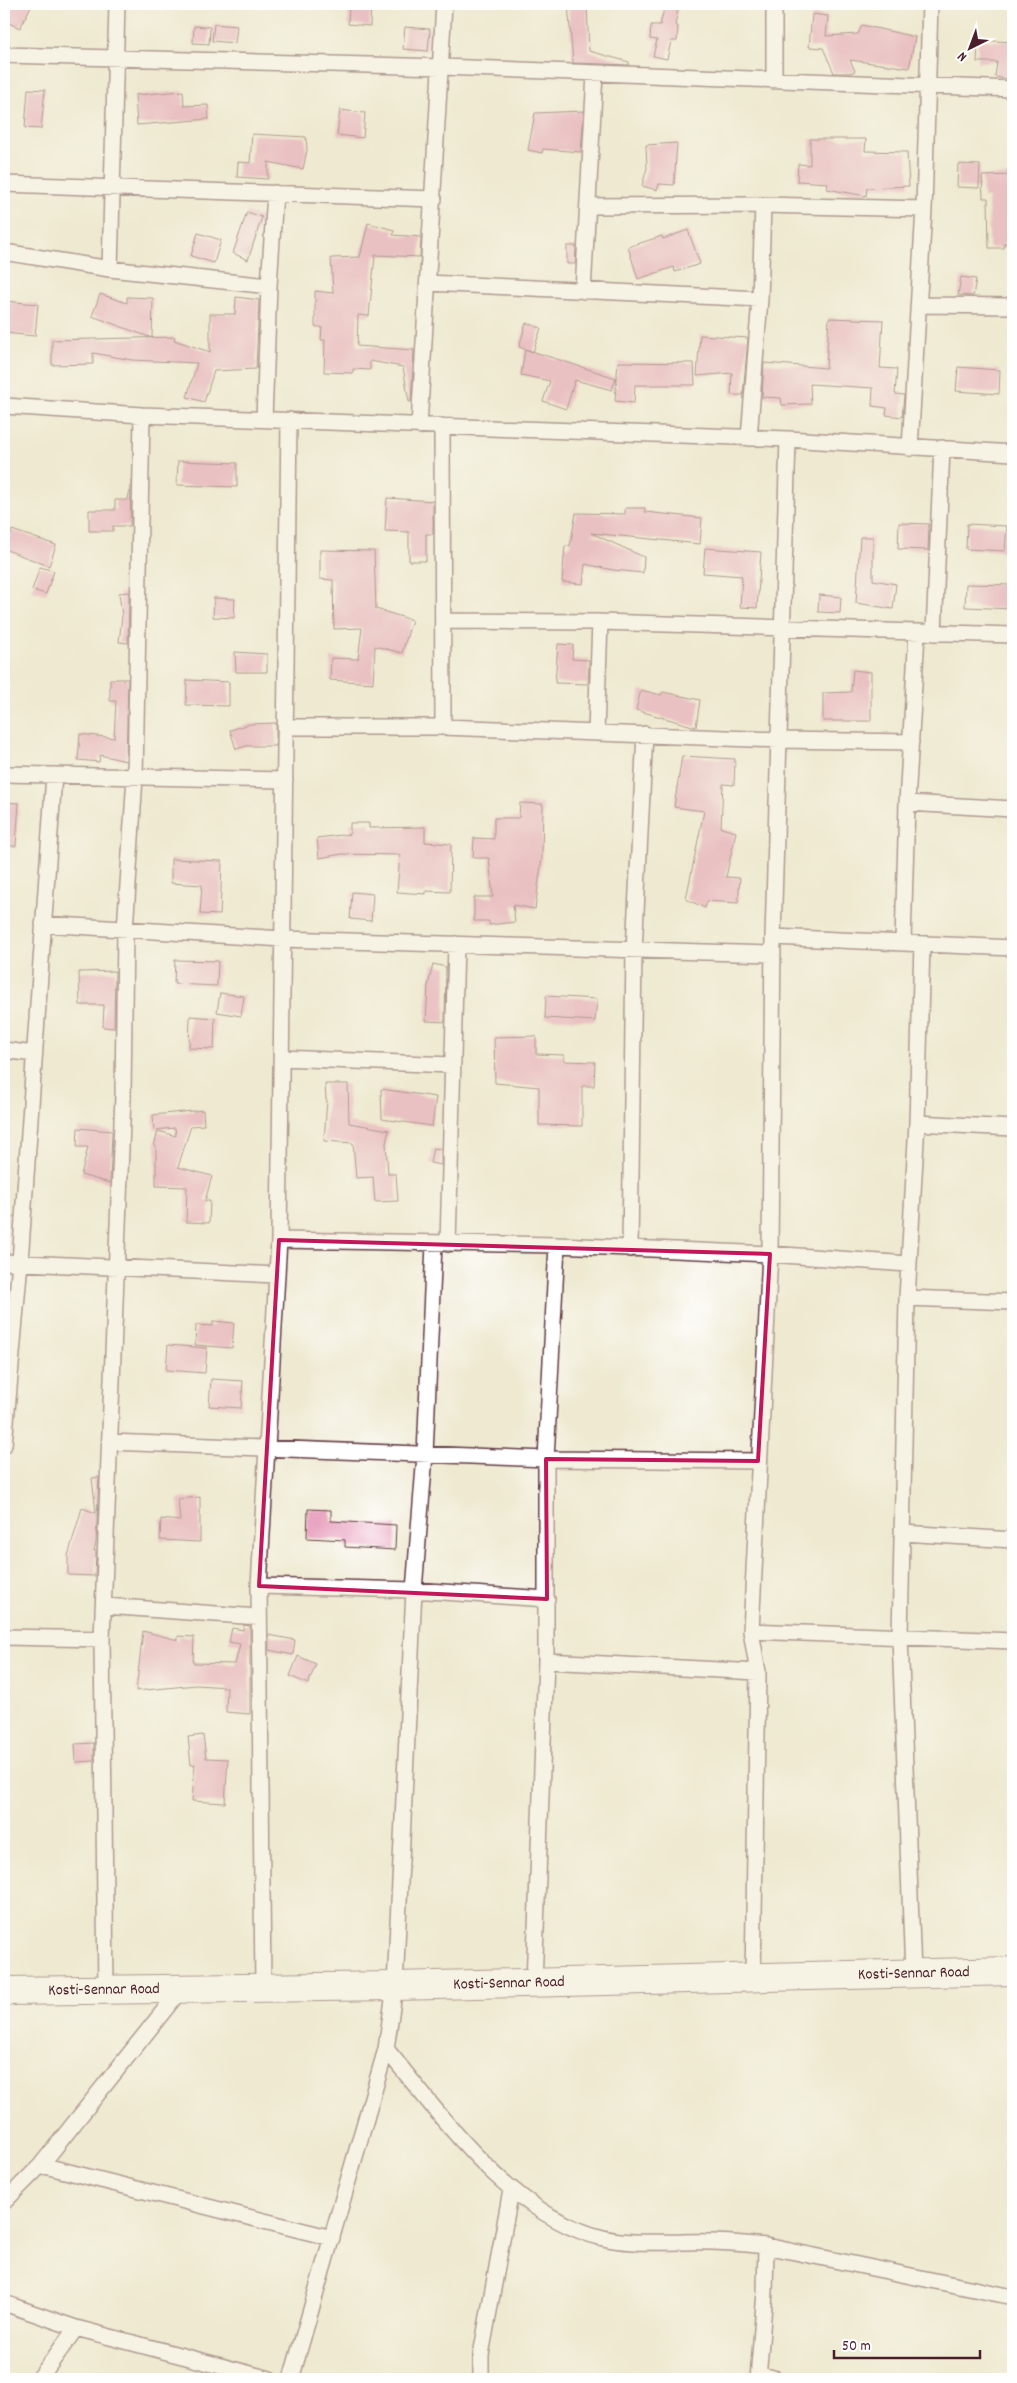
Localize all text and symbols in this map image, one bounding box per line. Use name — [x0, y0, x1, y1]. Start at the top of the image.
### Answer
north arrow — [944, 22, 994, 72]
text: N — [953, 46, 972, 66]
street label: Kosti-Sennar Road — [858, 1961, 970, 1986]
street label: Kosti-Sennar Road — [453, 1970, 565, 1996]
street label: Kosti-Sennar Road — [48, 1978, 160, 2002]
scale bar — [834, 2328, 981, 2360]
text: 50 m — [842, 2336, 871, 2358]

